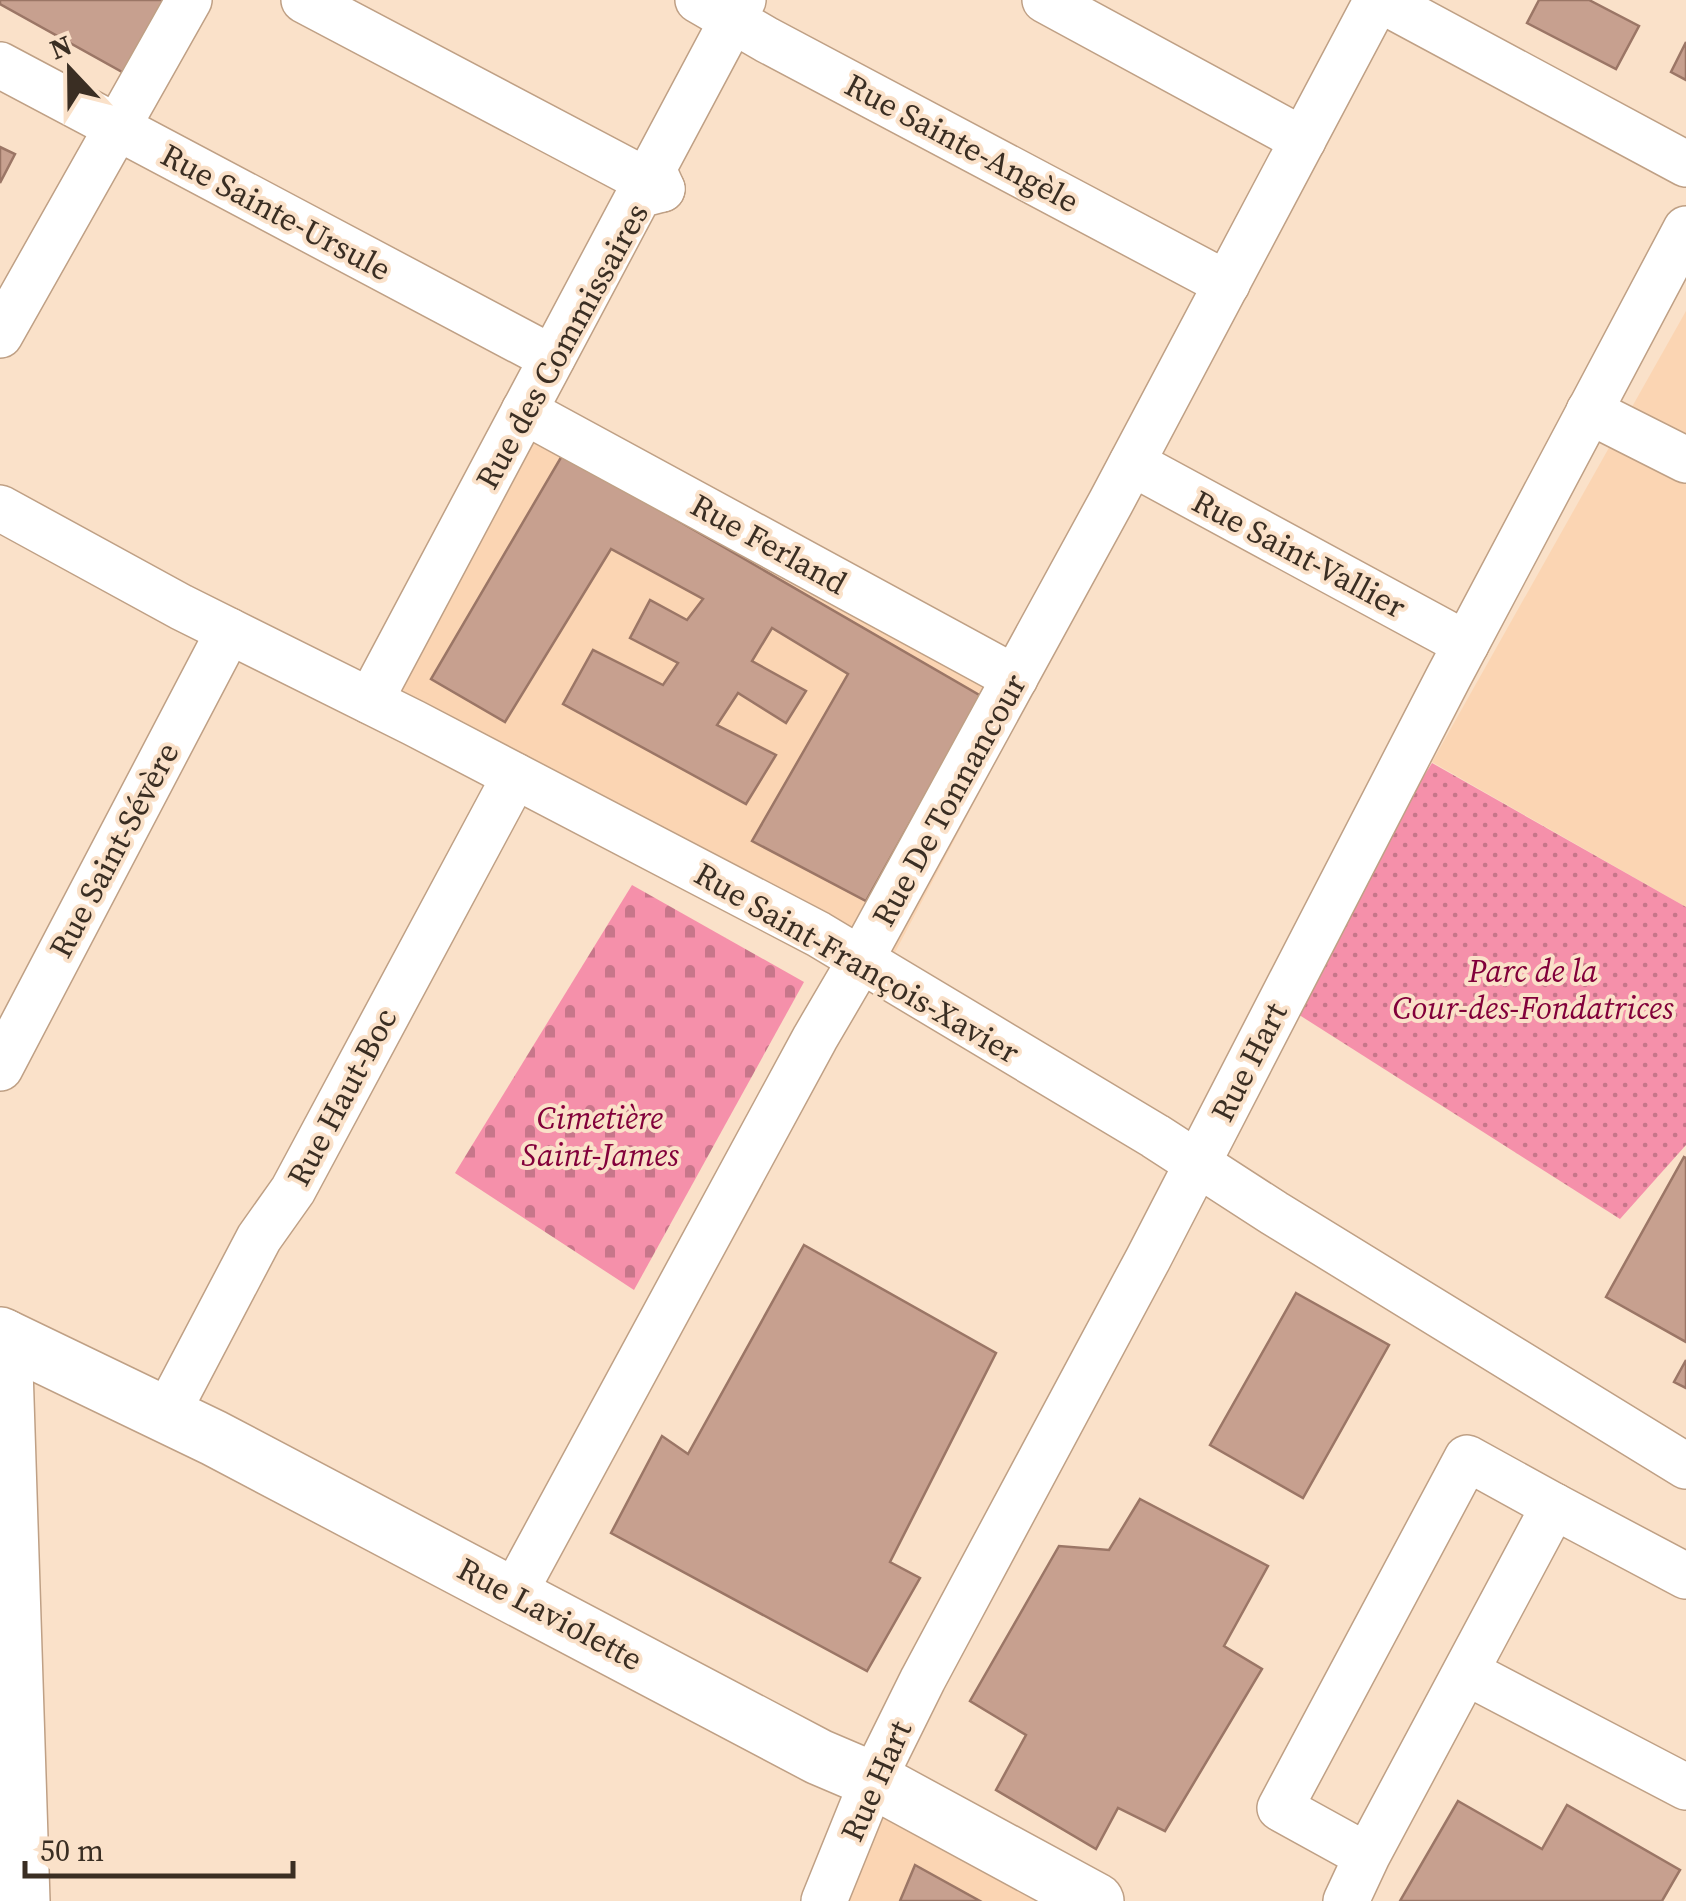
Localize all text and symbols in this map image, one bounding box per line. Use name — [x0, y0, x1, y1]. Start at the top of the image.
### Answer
north arrow — [20, 20, 120, 120]
text: N — [44, 25, 77, 68]
street label: Rue Sainte-Angèle — [837, 63, 1087, 223]
street label: Rue Sainte-Ursule — [153, 133, 399, 291]
street label: Rue des Commissaires — [465, 195, 659, 497]
street label: Rue Saint-Vallier — [1185, 479, 1414, 629]
street label: Rue Ferland — [683, 483, 855, 605]
street label: Rue De Tonnancour — [861, 665, 1037, 934]
street label: Rue Saint-Sévère — [39, 735, 189, 965]
street label: Rue Saint-François-Xavier — [687, 852, 1028, 1074]
park label: Parc de la Cour-des-Fondatrices — [1393, 949, 1674, 1030]
street label: Rue Hart — [1200, 995, 1298, 1129]
street label: Rue Haut-Boc — [277, 1000, 407, 1194]
park label: Cimetière Saint-James — [521, 1096, 679, 1177]
street label: Rue Laviolette — [450, 1547, 650, 1681]
street label: Rue Hart — [830, 1713, 922, 1848]
scale bar — [25, 1816, 292, 1878]
text: 50 m — [40, 1830, 104, 1871]

